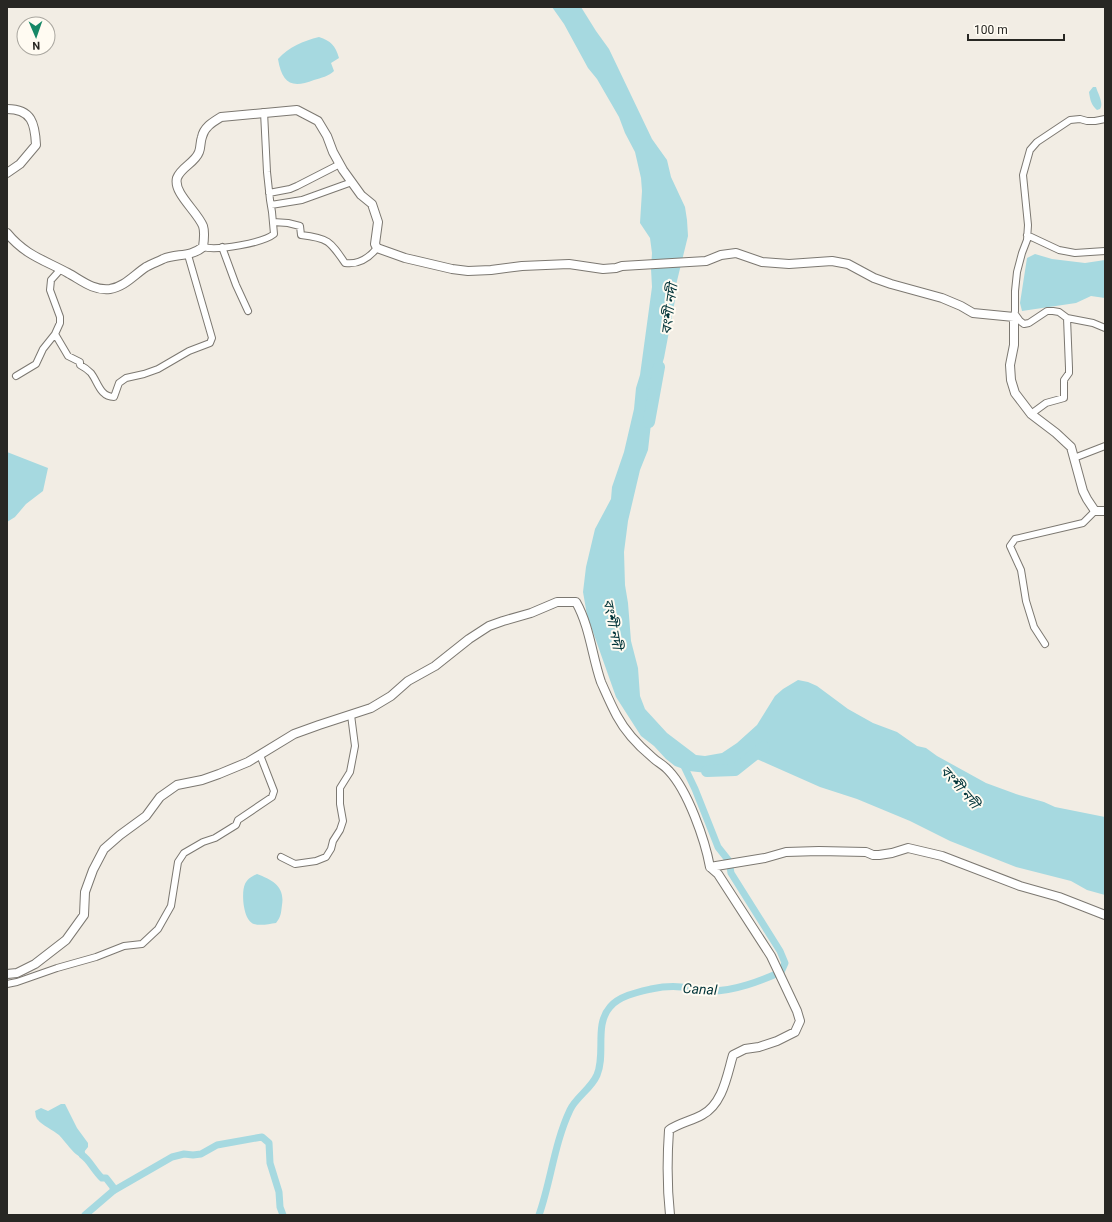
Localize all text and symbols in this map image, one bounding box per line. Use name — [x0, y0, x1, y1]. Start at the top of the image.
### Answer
north arrow — [16, 16, 56, 56]
scale bar — [968, 16, 1064, 42]
text: 100 m — [974, 23, 1008, 37]
text: N — [32, 39, 40, 52]
water label: বংশী নদী — [658, 279, 681, 335]
water label: বংশী নদী — [600, 597, 626, 654]
water label: বংশী নদী — [937, 762, 985, 814]
water label: Canal — [682, 980, 718, 998]

